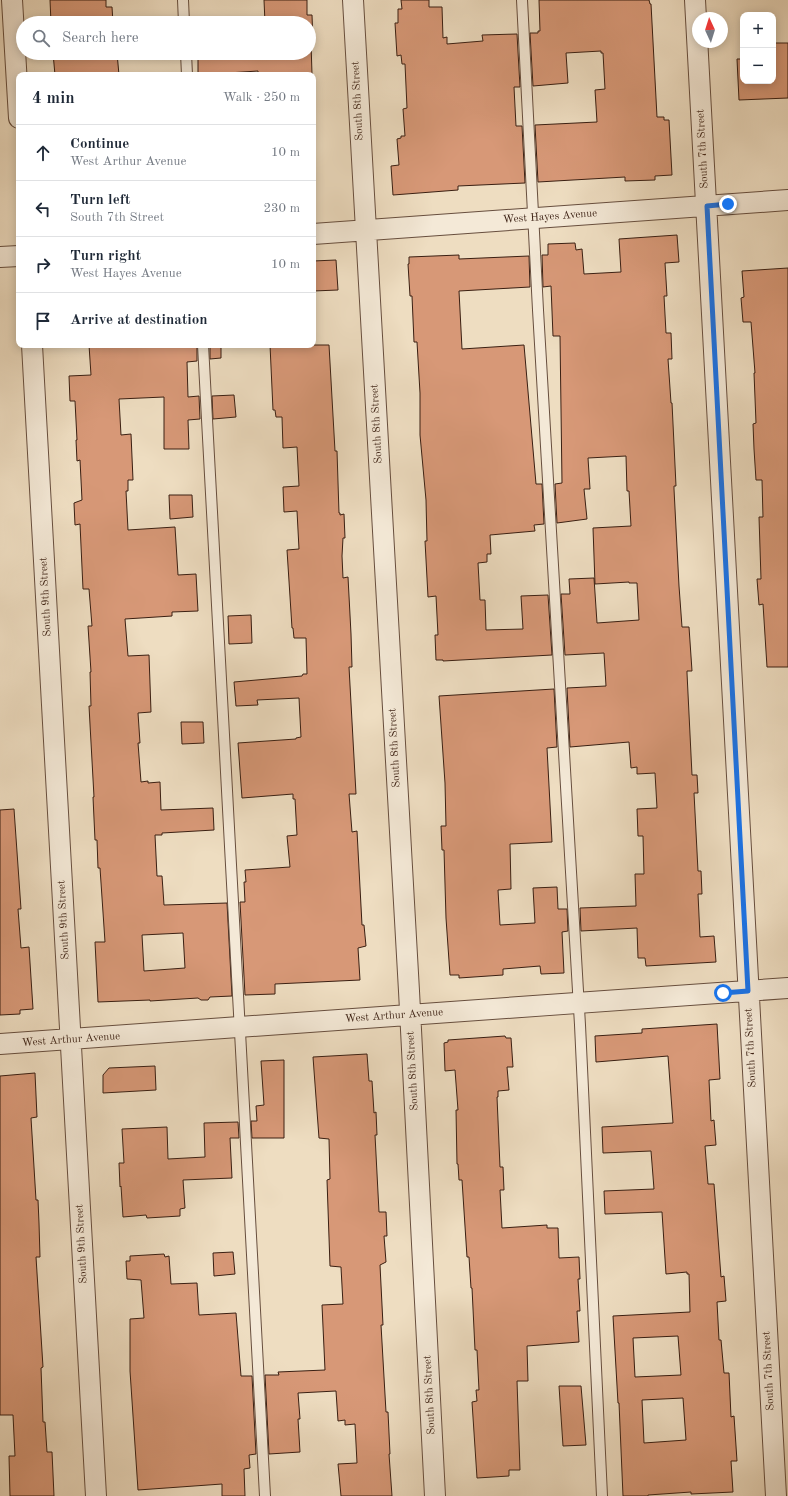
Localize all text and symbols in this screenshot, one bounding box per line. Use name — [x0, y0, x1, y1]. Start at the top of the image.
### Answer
north arrow — [692, 12, 728, 48]
map controls — [740, 12, 776, 84]
button: + — [740, 12, 776, 48]
search box — [16, 16, 316, 60]
icon: search — [30, 27, 52, 49]
text: Search here — [62, 31, 139, 46]
button: − — [740, 48, 776, 84]
street label: South 8th Street — [350, 61, 366, 141]
text: 4 min — [32, 90, 75, 107]
text: Walk · 250 m — [223, 91, 300, 104]
street label: South 7th Street — [695, 109, 711, 189]
text: Continue — [70, 137, 129, 152]
icon: ahead — [32, 142, 54, 164]
text: 10 m — [271, 146, 300, 159]
text: West Arthur Avenue — [70, 155, 187, 168]
text: Turn left — [70, 193, 130, 208]
route end — [719, 195, 737, 213]
icon: left — [32, 198, 54, 220]
text: 230 m — [263, 202, 300, 215]
street label: West Hayes Avenue — [502, 208, 598, 226]
text: South 7th Street — [70, 211, 164, 224]
text: Turn right — [70, 249, 141, 264]
icon: right — [32, 254, 54, 276]
text: 10 m — [271, 258, 300, 271]
text: West Hayes Avenue — [70, 267, 182, 280]
icon: arrive — [32, 310, 54, 332]
text: Arrive at destination — [70, 313, 208, 328]
street label: South 8th Street — [369, 384, 385, 464]
street label: South 9th Street — [38, 557, 54, 637]
street label: South 8th Street — [387, 708, 403, 788]
street label: South 9th Street — [56, 880, 72, 960]
route start — [714, 984, 732, 1002]
street label: West Arthur Avenue — [344, 1007, 444, 1025]
street label: South 7th Street — [743, 1008, 759, 1088]
street label: West Arthur Avenue — [21, 1031, 121, 1049]
street label: South 8th Street — [405, 1031, 421, 1111]
street label: South 9th Street — [74, 1204, 90, 1284]
street label: South 7th Street — [761, 1331, 777, 1411]
street label: South 8th Street — [422, 1355, 438, 1435]

